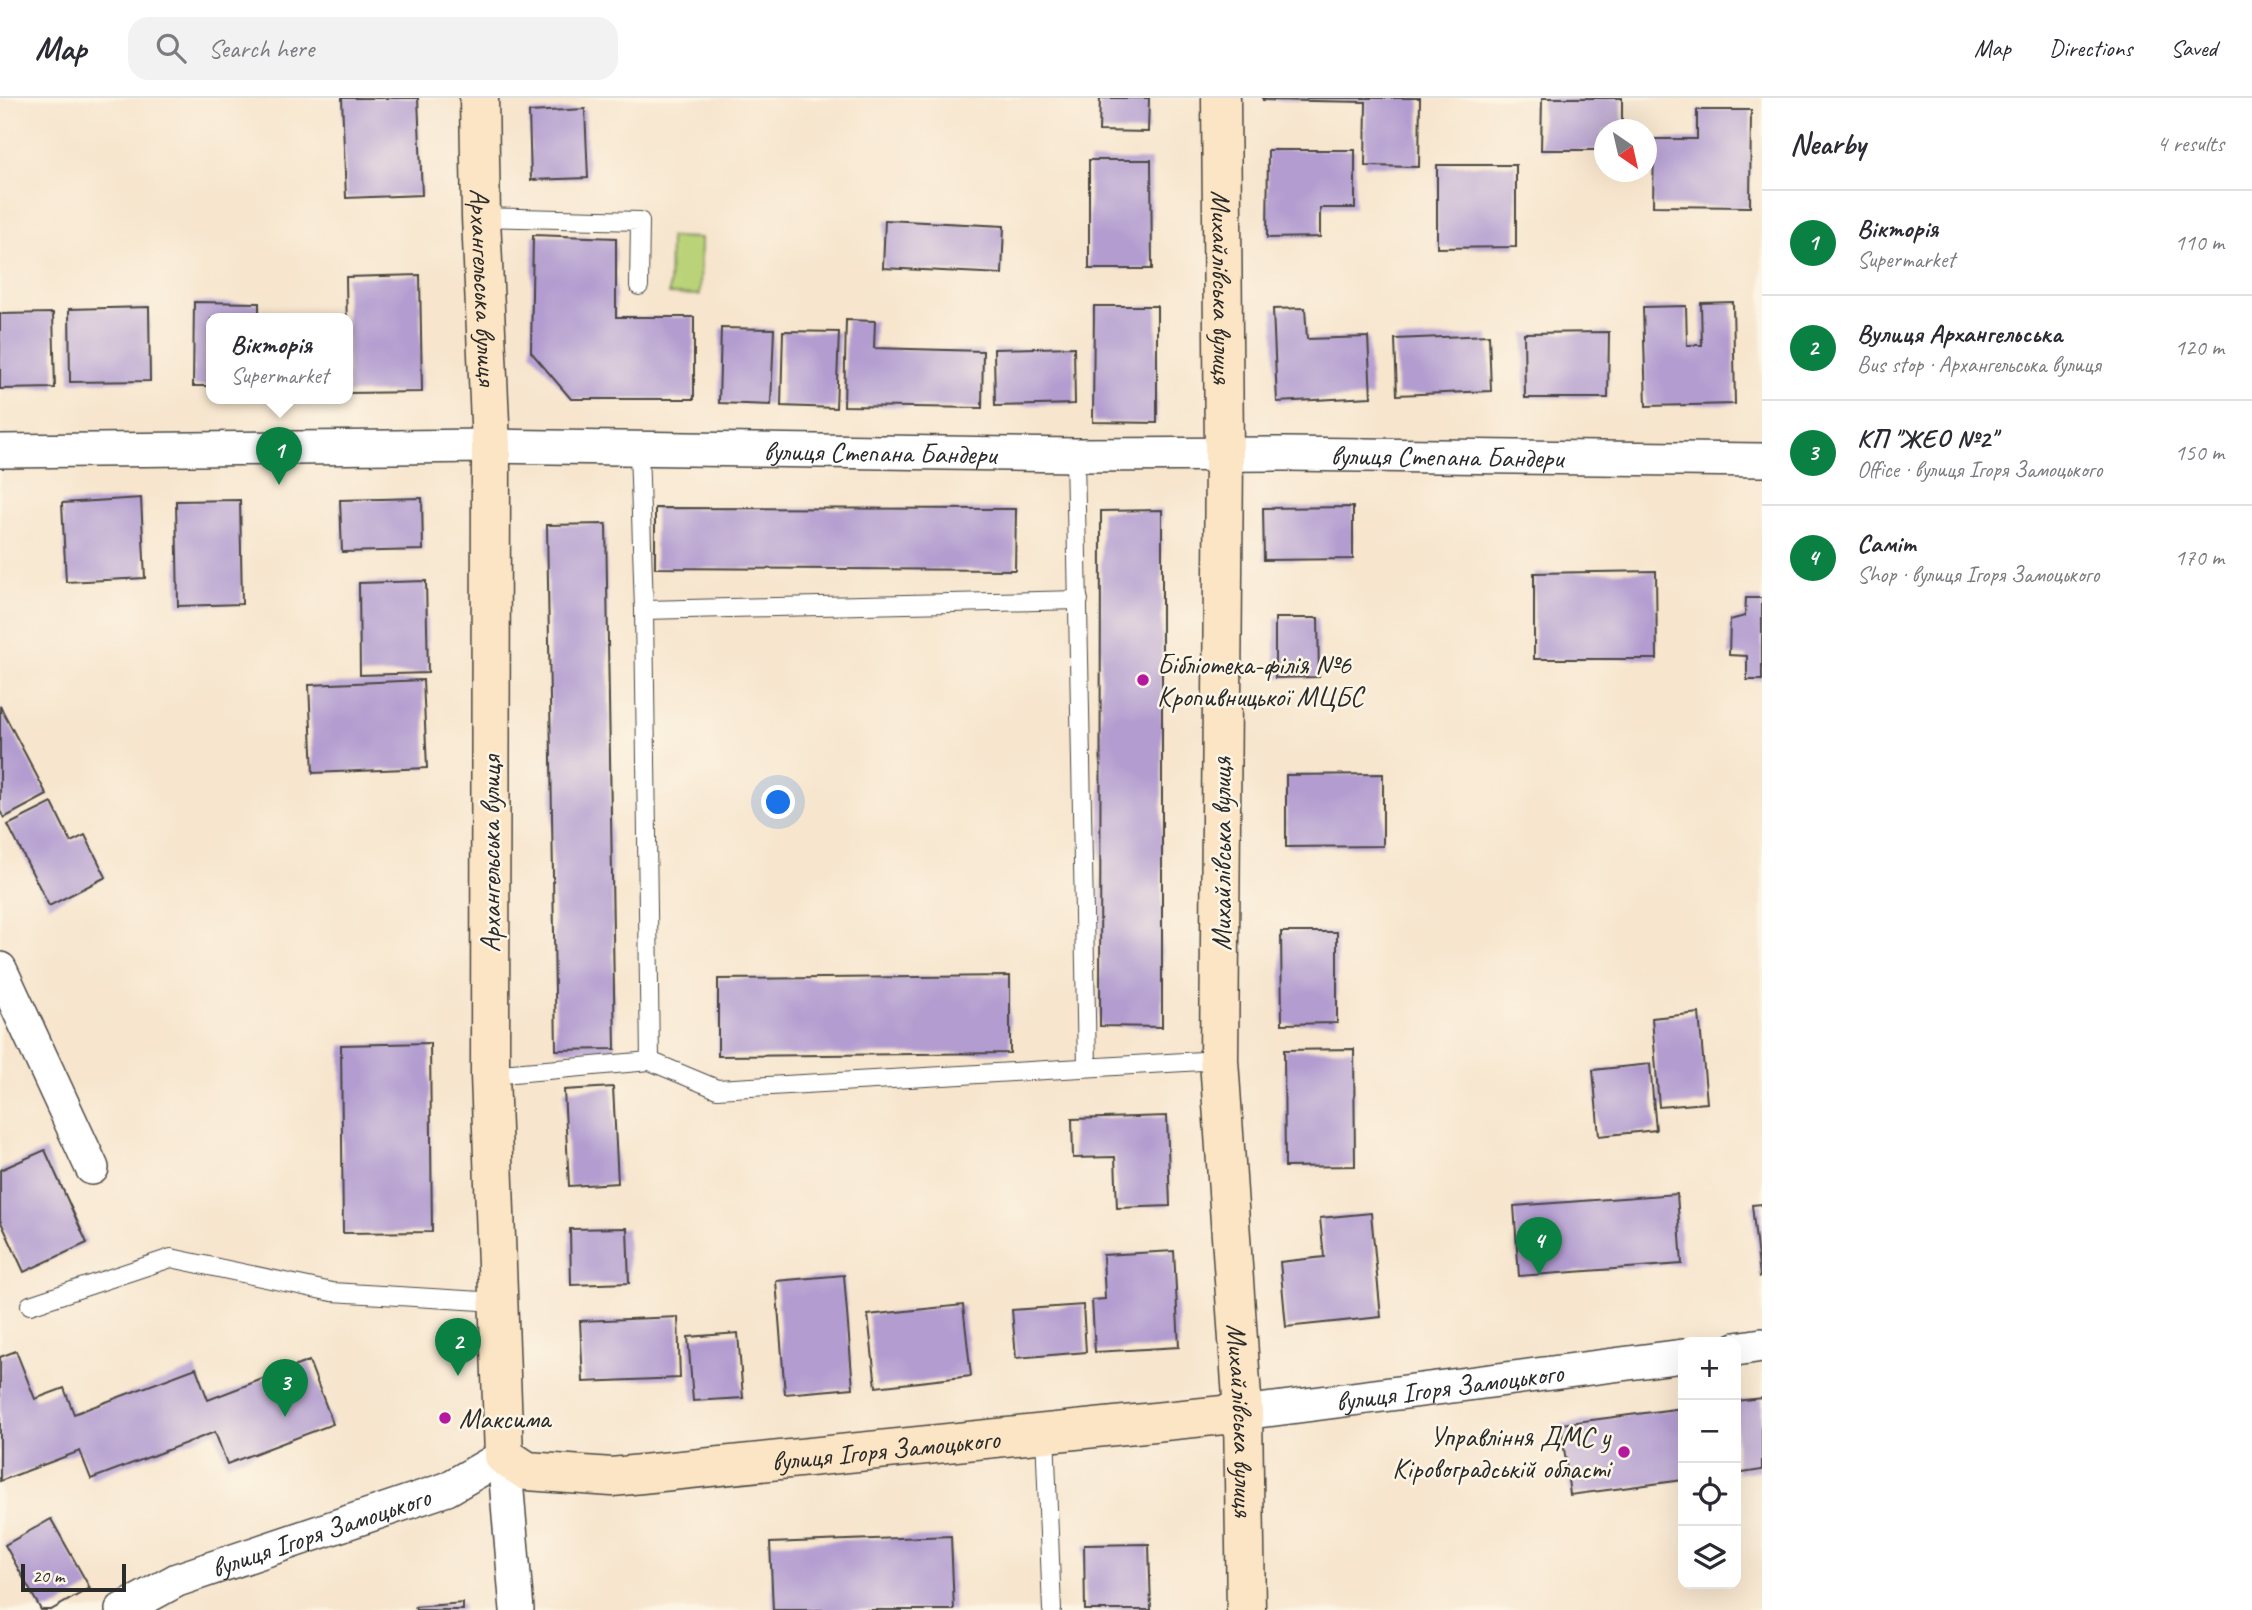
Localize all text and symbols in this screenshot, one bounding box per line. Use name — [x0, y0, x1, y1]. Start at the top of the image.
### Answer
search box — [128, 17, 618, 80]
text: Map — [35, 27, 86, 69]
icon: search — [152, 29, 190, 67]
text: Search here — [208, 32, 314, 65]
text: Map — [1974, 33, 2011, 63]
text: Directions — [2049, 33, 2132, 63]
text: Saved — [2170, 33, 2217, 63]
north arrow — [1594, 119, 1657, 182]
text: Nearby — [1790, 125, 1866, 163]
text: 4 results — [2157, 129, 2224, 158]
street label: Архангельська вулиця — [463, 188, 505, 389]
street label: Михайлівська вулиця — [1204, 190, 1240, 385]
text: Вікторія — [1857, 212, 1938, 245]
text: 1 — [1808, 228, 1818, 257]
text: 110 m — [2175, 228, 2224, 257]
text: Supermarket — [1857, 245, 1955, 274]
popup — [206, 313, 353, 404]
text: Вулиця Архангельська — [1857, 317, 2062, 350]
text: Вікторія — [231, 328, 312, 361]
text: 2 — [1808, 333, 1818, 362]
text: 120 m — [2175, 333, 2224, 362]
text: Bus stop · Архангельська вулиця — [1857, 350, 2101, 379]
text: Supermarket — [231, 361, 328, 390]
text: КП "ЖЕО №2" — [1857, 422, 1996, 455]
pin: 1 — [256, 427, 302, 485]
street label: вулиця Степана Бандери — [763, 433, 999, 472]
street label: вулиця Степана Бандери — [1330, 438, 1566, 476]
text: 3 — [1808, 438, 1818, 467]
text: 150 m — [2175, 438, 2224, 467]
text: Office · вулиця Ігоря Замоцького — [1857, 455, 2102, 484]
text: Саміт — [1857, 527, 1915, 560]
text: 4 — [1808, 543, 1818, 572]
text: 170 m — [2175, 543, 2224, 572]
text: Shop · вулиця Ігоря Замоцького — [1857, 560, 2099, 589]
place label: Бібліотека-філія №6 Кропивницької МЦБС — [1157, 647, 1366, 714]
marker: Бібліотека-філія №6 Кропивницької МЦБС — [1135, 672, 1151, 688]
street label: Архангельська вулиця — [473, 753, 508, 953]
street label: Михайлівська вулиця — [1204, 756, 1239, 951]
your location — [761, 785, 795, 819]
pin: 4 — [1516, 1217, 1562, 1275]
pin: 2 — [435, 1318, 481, 1376]
street label: Михайлівська вулиця — [1219, 1322, 1262, 1518]
map controls — [1678, 1337, 1741, 1589]
button: + — [1678, 1337, 1741, 1400]
street label: вулиця Ігоря Замоцького — [1334, 1354, 1567, 1419]
pin: 3 — [262, 1359, 308, 1417]
button: − — [1678, 1400, 1741, 1463]
place label: Максима — [459, 1401, 553, 1436]
marker: Максима — [437, 1410, 453, 1426]
place label: Управління ДМС у Кіровоградській області — [1392, 1419, 1614, 1486]
street label: вулиця Ігоря Замоцького — [770, 1421, 1003, 1479]
marker: Управління ДМС у Кіровоградській області — [1616, 1444, 1632, 1460]
button: locate — [1678, 1463, 1741, 1526]
street label: вулиця Ігоря Замоцького — [207, 1478, 437, 1585]
button: layers — [1678, 1526, 1741, 1589]
scale bar — [21, 1561, 126, 1593]
text: 20 m — [32, 1564, 64, 1588]

